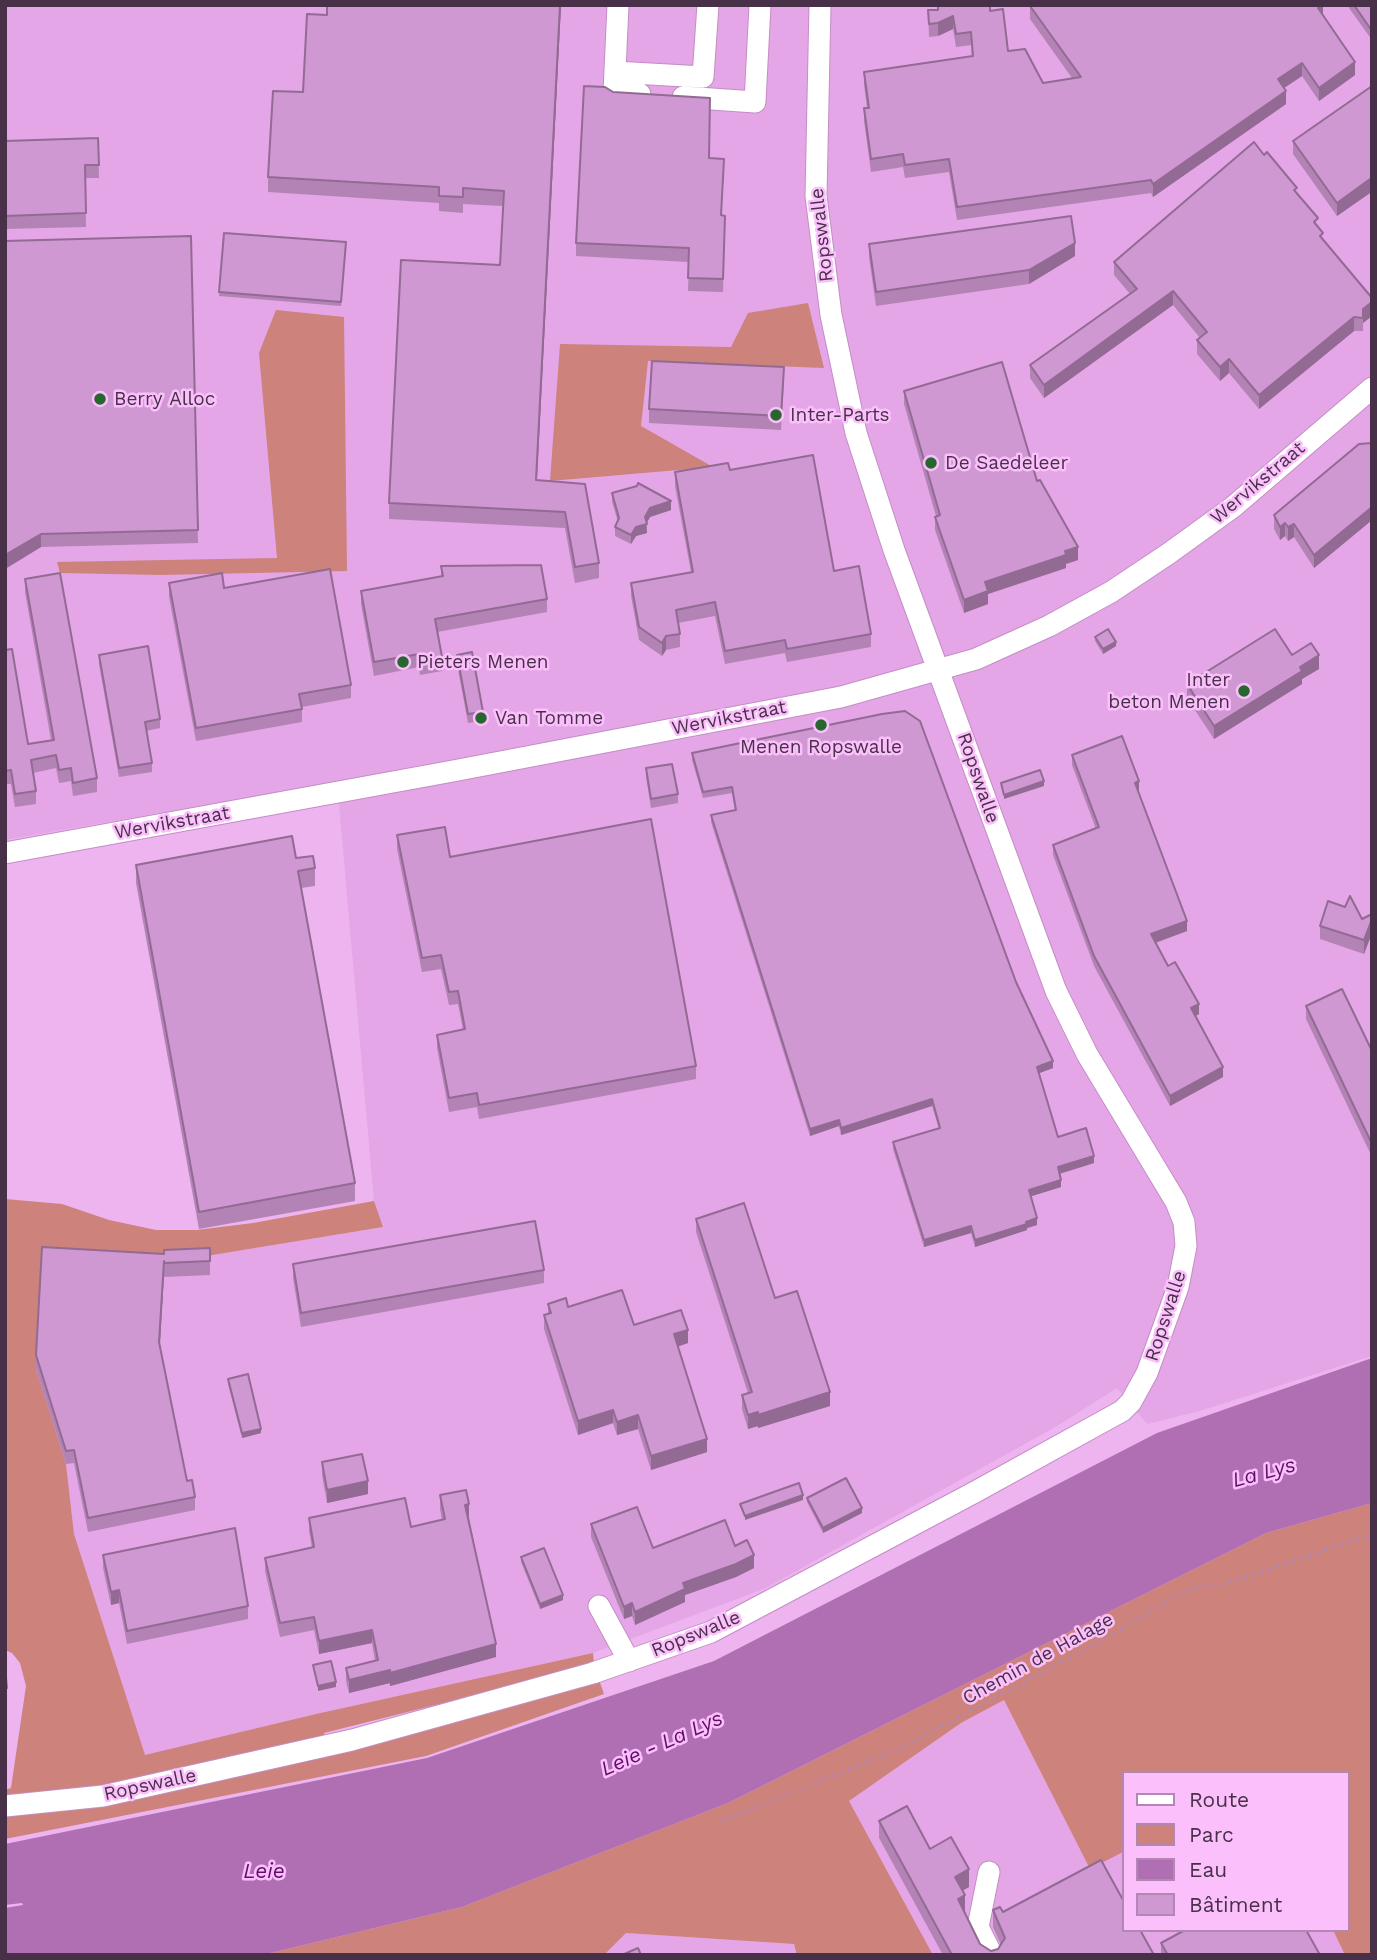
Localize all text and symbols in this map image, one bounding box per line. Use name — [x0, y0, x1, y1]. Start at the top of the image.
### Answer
street label: Ropswalle — [806, 187, 838, 283]
place label: Berry Alloc — [114, 388, 215, 410]
marker: Berry Alloc — [92, 391, 108, 407]
place label: Inter-Parts — [790, 404, 890, 426]
marker: Inter-Parts — [768, 407, 784, 423]
street label: Wervikstraat — [1206, 437, 1310, 529]
place label: De Saedeleer — [945, 452, 1068, 474]
marker: De Saedeleer — [923, 455, 939, 471]
place label: Pieters Menen — [417, 651, 549, 673]
marker: Pieters Menen — [395, 654, 411, 670]
place label: Inter beton Menen — [1108, 669, 1230, 713]
marker: Inter beton Menen — [1236, 683, 1252, 699]
street label: Wervikstraat — [670, 696, 788, 740]
place label: Van Tomme — [495, 707, 603, 729]
marker: Van Tomme — [473, 710, 489, 726]
marker: Menen Ropswalle — [813, 717, 829, 733]
street label: Ropswalle — [952, 730, 1004, 826]
place label: Menen Ropswalle — [740, 736, 902, 758]
street label: Wervikstraat — [113, 802, 231, 844]
street label: Ropswalle — [1141, 1268, 1191, 1364]
water label: La Lys — [1230, 1452, 1298, 1494]
street label: Ropswalle — [648, 1606, 744, 1662]
street label: Chemin de Halage — [959, 1608, 1117, 1710]
water label: Leie - La Lys — [597, 1706, 727, 1782]
street label: Ropswalle — [102, 1764, 198, 1806]
legend — [1122, 1771, 1349, 1932]
text: Route — [1189, 1787, 1249, 1812]
text: Parc — [1189, 1822, 1234, 1847]
text: Eau — [1189, 1857, 1227, 1882]
water label: Leie — [243, 1859, 285, 1885]
text: Bâtiment — [1189, 1892, 1282, 1917]

